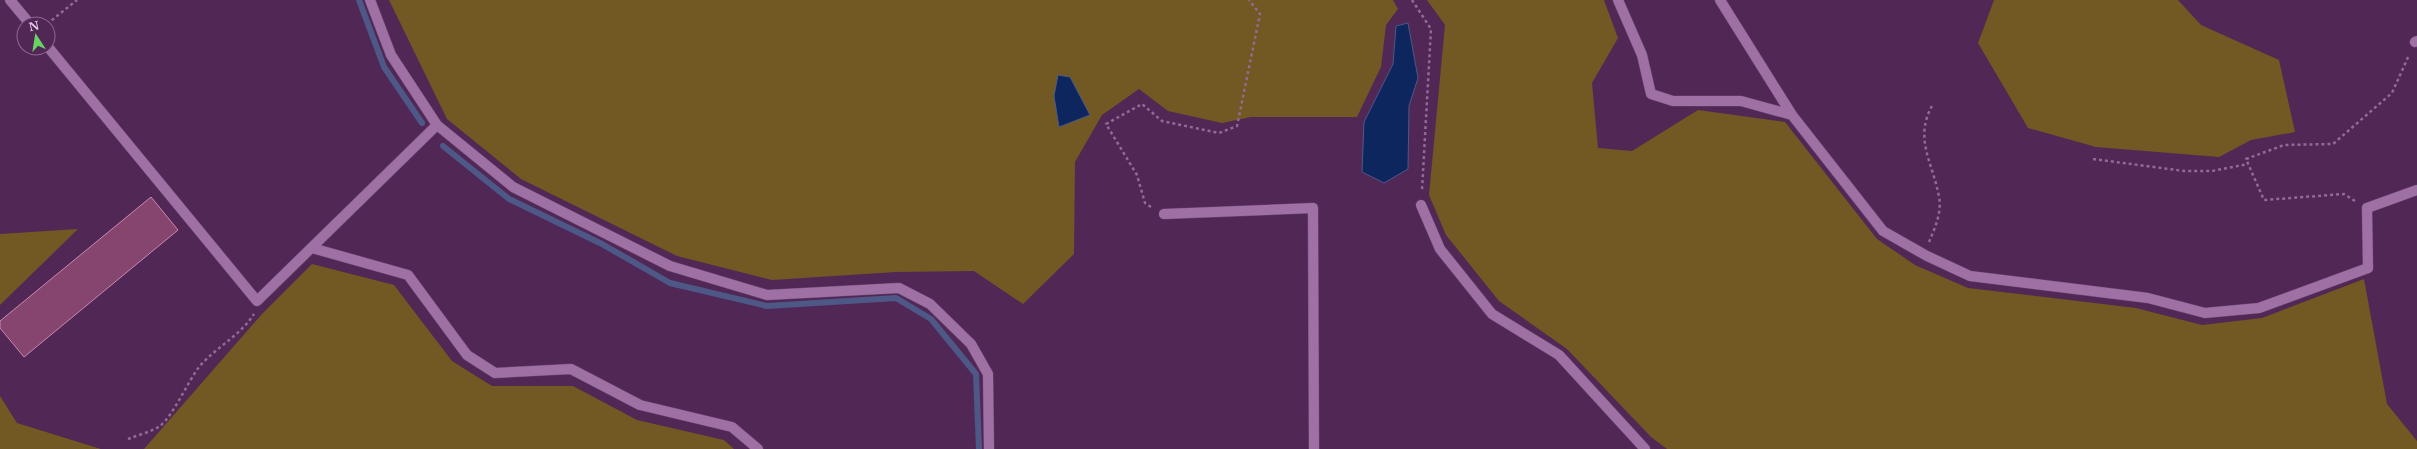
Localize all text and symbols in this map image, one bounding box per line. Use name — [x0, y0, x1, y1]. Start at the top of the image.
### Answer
north arrow — [16, 16, 56, 56]
text: N — [27, 18, 41, 34]

